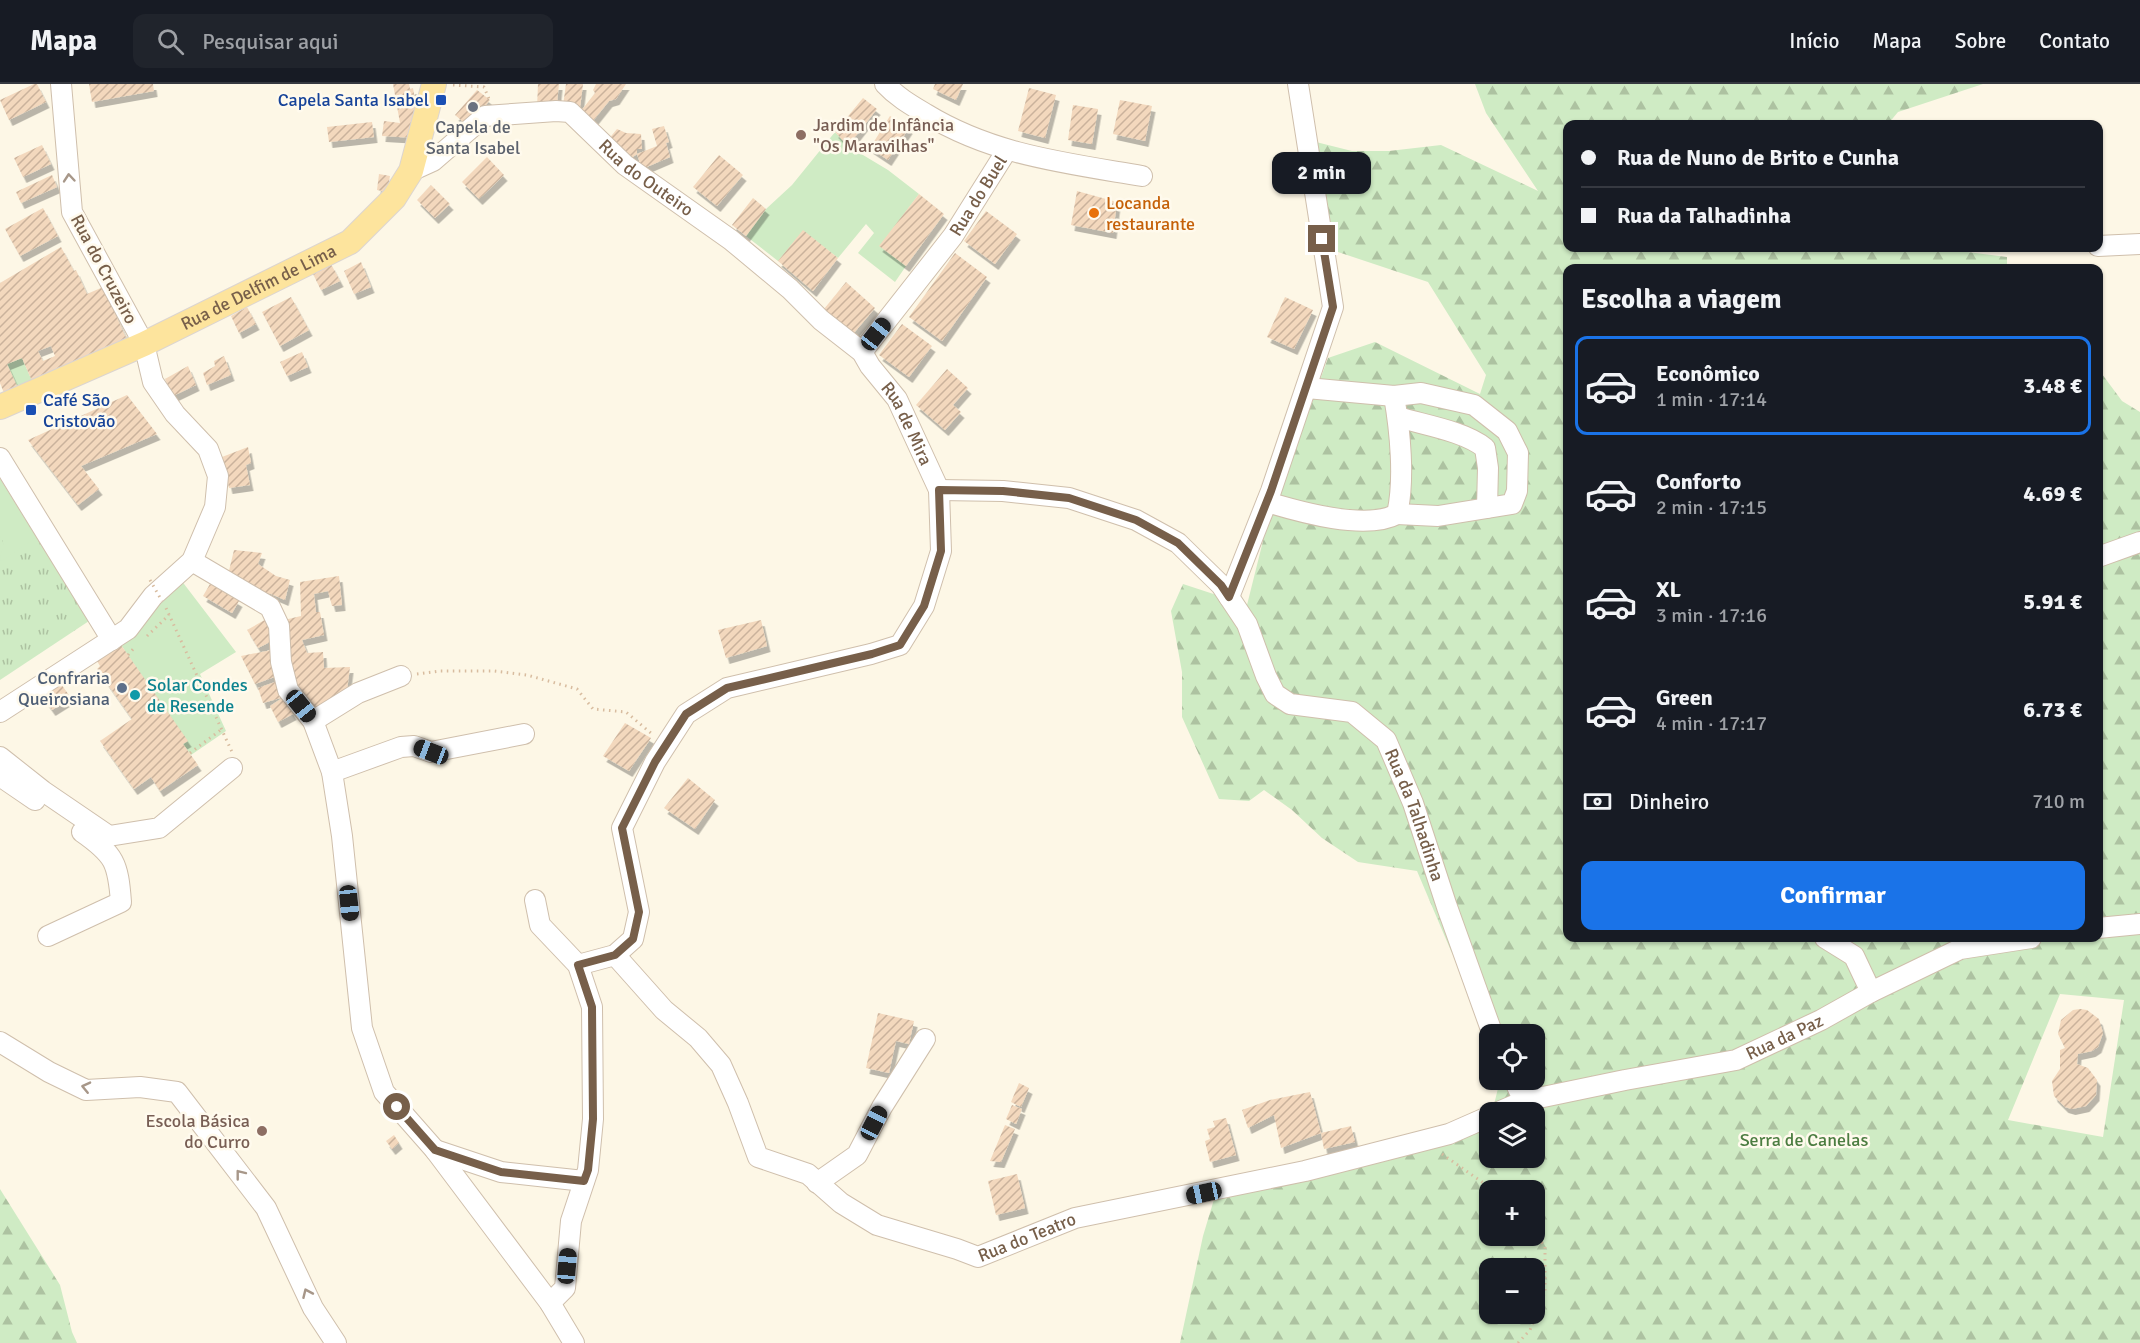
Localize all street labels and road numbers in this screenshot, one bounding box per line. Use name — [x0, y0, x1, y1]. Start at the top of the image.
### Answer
street label: Rua do Outeiro — [594, 135, 698, 221]
street label: Rua do Buel — [945, 151, 1012, 240]
street label: Rua do Cruzeiro — [66, 210, 142, 328]
street label: Rua de Delfim de Lima — [177, 240, 340, 335]
street label: Rua de Mira — [876, 377, 937, 469]
street label: Rua da Talhadinha — [1380, 745, 1449, 884]
street label: Rua da Paz — [1742, 1010, 1827, 1065]
street label: Rua do Teatro — [975, 1208, 1079, 1267]

